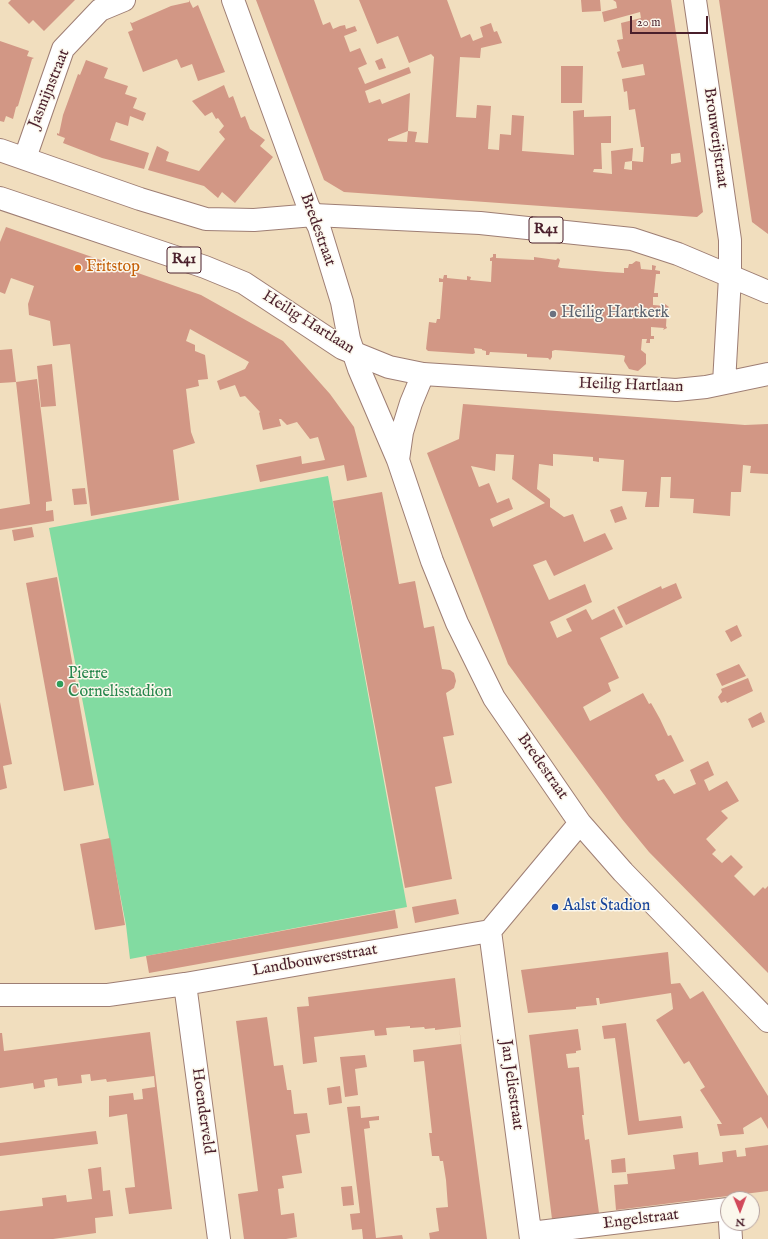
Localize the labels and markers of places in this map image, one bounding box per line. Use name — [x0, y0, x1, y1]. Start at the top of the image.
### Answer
place label: Fritstop — [86, 258, 140, 278]
marker: Fritstop — [73, 263, 83, 273]
place label: Heilig Hartkerk — [561, 304, 669, 324]
marker: Heilig Hartkerk — [548, 309, 558, 319]
place label: Pierre Cornelisstadion — [68, 665, 172, 703]
marker: Pierre Cornelisstadion — [55, 679, 65, 689]
place label: Aalst Stadion — [563, 897, 650, 917]
marker: Aalst Stadion — [550, 902, 560, 912]

